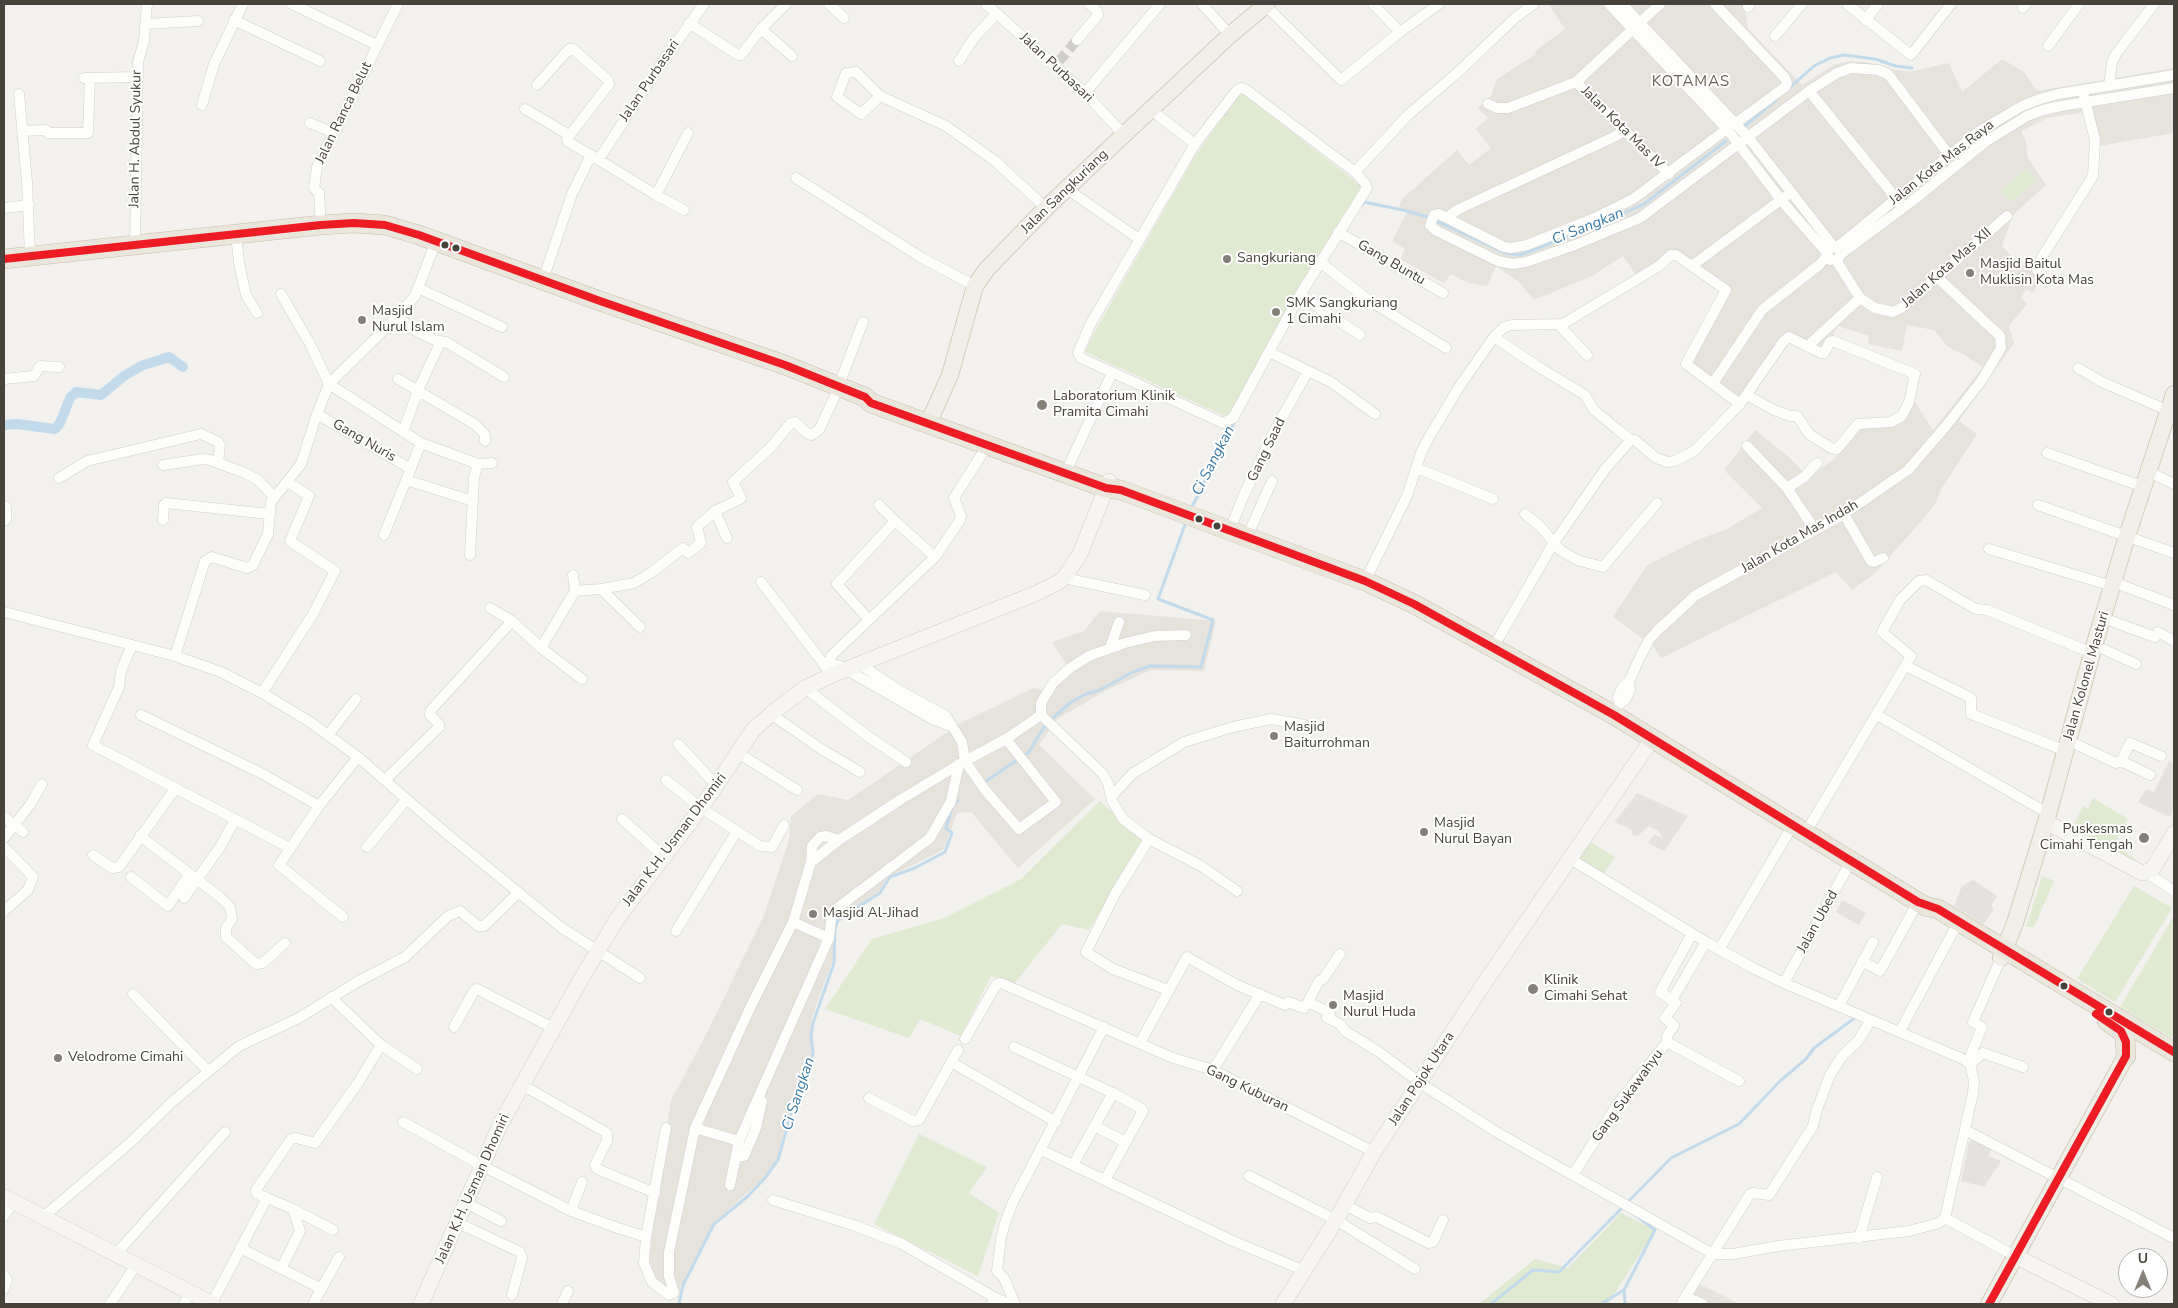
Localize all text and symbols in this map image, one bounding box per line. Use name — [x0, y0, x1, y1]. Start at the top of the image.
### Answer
street label: Jalan Purbasari — [1016, 30, 1096, 106]
street label: Jalan Purbasari — [617, 37, 683, 125]
street label: Jalan Ranca Belut — [312, 59, 376, 167]
street label: Jalan H. Abdul Syukur — [126, 70, 146, 208]
district label: KOTAMAS — [1651, 73, 1731, 91]
street label: Jalan Kota Mas IV — [1577, 83, 1667, 173]
street label: Jalan Kota Mas Raya — [1886, 117, 1998, 209]
street label: Jalan Sangkuriang — [1018, 146, 1112, 238]
water label: Ci Sangkan — [1549, 204, 1627, 250]
street label: Jalan Kota Mas XII — [1899, 225, 1995, 311]
street label: Gang Buntu — [1354, 237, 1428, 289]
unlabelled marker — [440, 240, 450, 250]
unlabelled marker — [451, 243, 461, 253]
place label: Sangkuriang — [1237, 251, 1316, 267]
marker: Sangkuriang — [1221, 253, 1233, 265]
place label: Masjid Baitul Muklisin Kota Mas — [1980, 257, 2094, 290]
marker: Masjid Baitul Muklisin Kota Mas — [1964, 267, 1976, 279]
place label: SMK Sangkuriang 1 Cimahi — [1286, 296, 1398, 328]
place label: Masjid Nurul Islam — [372, 304, 445, 336]
marker: SMK Sangkuriang 1 Cimahi — [1270, 306, 1282, 318]
marker: Masjid Nurul Islam — [356, 314, 368, 326]
place label: Laboratorium Klinik Pramita Cimahi — [1053, 389, 1175, 422]
marker: Laboratorium Klinik Pramita Cimahi — [1035, 398, 1049, 412]
street label: Gang Saad — [1244, 415, 1290, 485]
street label: Gang Nuris — [329, 416, 399, 466]
water label: Ci Sangkan — [1189, 423, 1239, 499]
street label: Jalan Kota Mas Indah — [1739, 497, 1861, 577]
unlabelled marker — [1194, 514, 1204, 524]
unlabelled marker — [1212, 521, 1222, 531]
street label: Jalan Kolonel Masturi — [2061, 610, 2113, 742]
place label: Masjid Baiturrohman — [1284, 720, 1370, 752]
marker: Masjid Baiturrohman — [1268, 730, 1280, 742]
street label: Jalan K.H. Usman Dhomiri — [620, 770, 730, 910]
place label: Masjid Nurul Bayan — [1434, 816, 1512, 849]
place label: Puskesmas Cimahi Tengah — [2040, 822, 2133, 854]
marker: Masjid Nurul Bayan — [1418, 826, 1430, 838]
marker: Puskesmas Cimahi Tengah — [2137, 831, 2151, 845]
street label: Jalan Ubed — [1794, 888, 1842, 956]
place label: Masjid Al-Jihad — [823, 906, 919, 922]
marker: Masjid Al-Jihad — [807, 908, 819, 920]
place label: Klinik Cimahi Sehat — [1544, 973, 1627, 1006]
unlabelled marker — [2059, 981, 2069, 991]
marker: Klinik Cimahi Sehat — [1526, 982, 1540, 996]
place label: Masjid Nurul Huda — [1343, 989, 1416, 1022]
marker: Masjid Nurul Huda — [1327, 999, 1339, 1011]
unlabelled marker — [2104, 1007, 2114, 1017]
street label: Jalan Pojok Utara — [1386, 1029, 1458, 1129]
street label: Gang Sukawahyu — [1589, 1047, 1667, 1145]
place label: Velodrome Cimahi — [68, 1050, 183, 1066]
marker: Velodrome Cimahi — [52, 1052, 64, 1064]
water label: Ci Sangkan — [779, 1055, 819, 1133]
street label: Gang Kuburan — [1203, 1062, 1291, 1116]
street label: Jalan K.H. Usman Dhomiri — [432, 1112, 514, 1266]
north arrow — [2118, 1248, 2168, 1298]
text: U — [2138, 1249, 2148, 1268]

